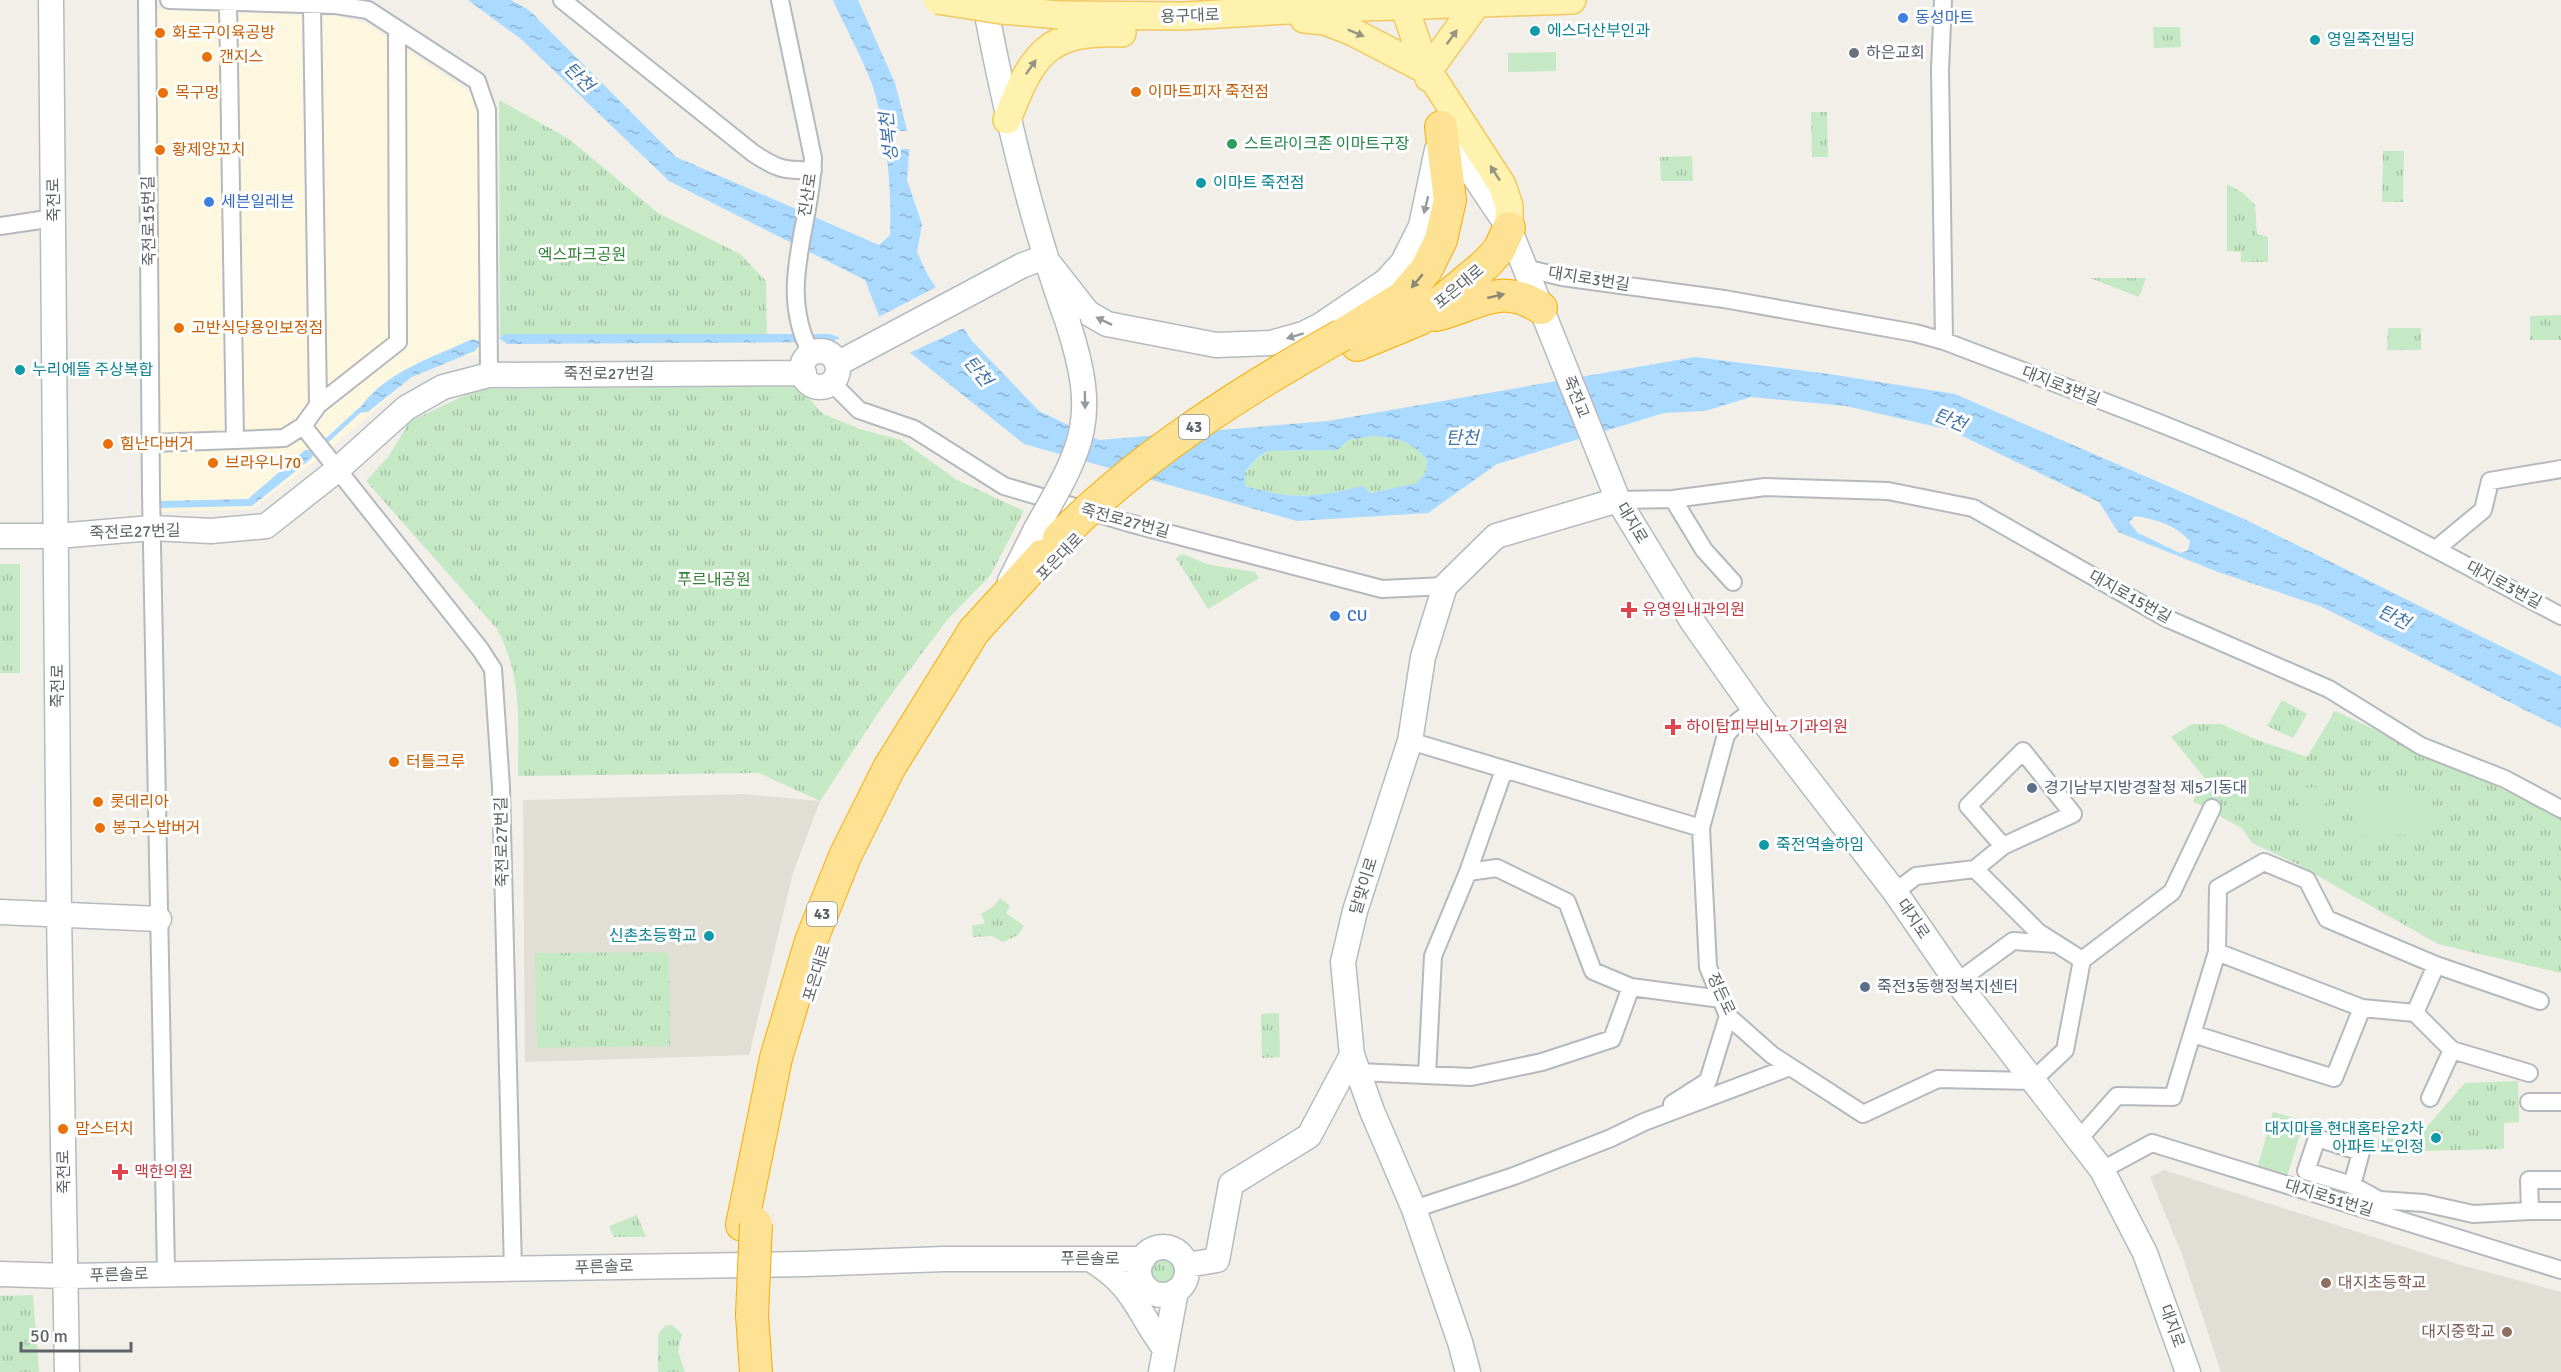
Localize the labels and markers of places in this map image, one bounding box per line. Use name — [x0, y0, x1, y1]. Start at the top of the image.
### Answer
place label: 동성마트 — [1915, 8, 1974, 28]
marker: 동성마트 — [1896, 11, 1910, 25]
place label: 에스더산부인과 — [1547, 21, 1650, 41]
place label: 화로구이육공방 — [172, 23, 275, 43]
marker: 에스더산부인과 — [1528, 24, 1542, 38]
marker: 화로구이육공방 — [153, 26, 167, 40]
place label: 영일죽전빌딩 — [2327, 30, 2415, 50]
marker: 영일죽전빌딩 — [2308, 33, 2322, 47]
place label: 하은교회 — [1866, 43, 1925, 63]
marker: 하은교회 — [1847, 46, 1861, 60]
place label: 갠지스 — [219, 47, 263, 67]
marker: 갠지스 — [200, 50, 214, 64]
place label: 이마트피자 죽전점 — [1148, 82, 1269, 102]
place label: 목구멍 — [175, 83, 219, 103]
marker: 이마트피자 죽전점 — [1129, 85, 1143, 99]
marker: 목구멍 — [156, 86, 170, 100]
place label: 스트라이크존 이마트구장 — [1244, 134, 1410, 154]
marker: 스트라이크존 이마트구장 — [1225, 137, 1239, 151]
place label: 황제양꼬치 — [172, 140, 246, 160]
marker: 황제양꼬치 — [153, 143, 167, 157]
place label: 이마트 죽전점 — [1213, 173, 1305, 193]
marker: 이마트 죽전점 — [1194, 176, 1208, 190]
place label: 세븐일레븐 — [221, 192, 295, 212]
marker: 세븐일레븐 — [202, 195, 216, 209]
place label: 고반식당용인보정점 — [191, 318, 323, 338]
marker: 고반식당용인보정점 — [172, 321, 186, 335]
place label: 누리에뜰 주상복합 — [32, 360, 154, 380]
marker: 누리에뜰 주상복합 — [13, 363, 27, 377]
place label: 힘난다버거 — [120, 434, 194, 454]
marker: 힘난다버거 — [101, 437, 115, 451]
place label: 브라우니70 — [225, 453, 301, 473]
marker: 브라우니70 — [206, 456, 220, 470]
place label: 유영일내과의원 — [1642, 600, 1745, 620]
marker: 유영일내과의원 — [1620, 601, 1638, 619]
place label: CU — [1347, 606, 1367, 626]
marker: CU — [1328, 609, 1342, 623]
place label: 하이탑피부비뇨기과의원 — [1686, 717, 1848, 737]
marker: 하이탑피부비뇨기과의원 — [1664, 718, 1682, 736]
place label: 터틀크루 — [406, 752, 465, 772]
marker: 터틀크루 — [387, 755, 401, 769]
place label: 경기남부지방경찰청 제5기동대 — [2044, 778, 2248, 798]
marker: 경기남부지방경찰청 제5기동대 — [2025, 781, 2039, 795]
place label: 롯데리아 — [110, 792, 169, 812]
marker: 롯데리아 — [91, 795, 105, 809]
place label: 봉구스밥버거 — [112, 818, 200, 838]
marker: 봉구스밥버거 — [93, 821, 107, 835]
place label: 죽전역솔하임 — [1776, 835, 1864, 855]
marker: 죽전역솔하임 — [1757, 838, 1771, 852]
place label: 신촌초등학교 — [609, 926, 697, 946]
marker: 신촌초등학교 — [702, 929, 716, 943]
place label: 죽전3동행정복지센터 — [1877, 977, 2018, 997]
marker: 죽전3동행정복지센터 — [1858, 980, 1872, 994]
place label: 맘스터치 — [75, 1119, 134, 1139]
place label: 대지마을 현대홈타운2차 아파트 노인정 — [2265, 1119, 2424, 1157]
marker: 맘스터치 — [56, 1122, 70, 1136]
marker: 대지마을 현대홈타운2차 아파트 노인정 — [2429, 1131, 2443, 1145]
place label: 맥한의원 — [134, 1162, 193, 1182]
marker: 맥한의원 — [111, 1163, 129, 1181]
place label: 대지초등학교 — [2338, 1273, 2426, 1293]
marker: 대지초등학교 — [2319, 1276, 2333, 1290]
place label: 대지중학교 — [2421, 1322, 2495, 1342]
marker: 대지중학교 — [2500, 1325, 2514, 1339]

